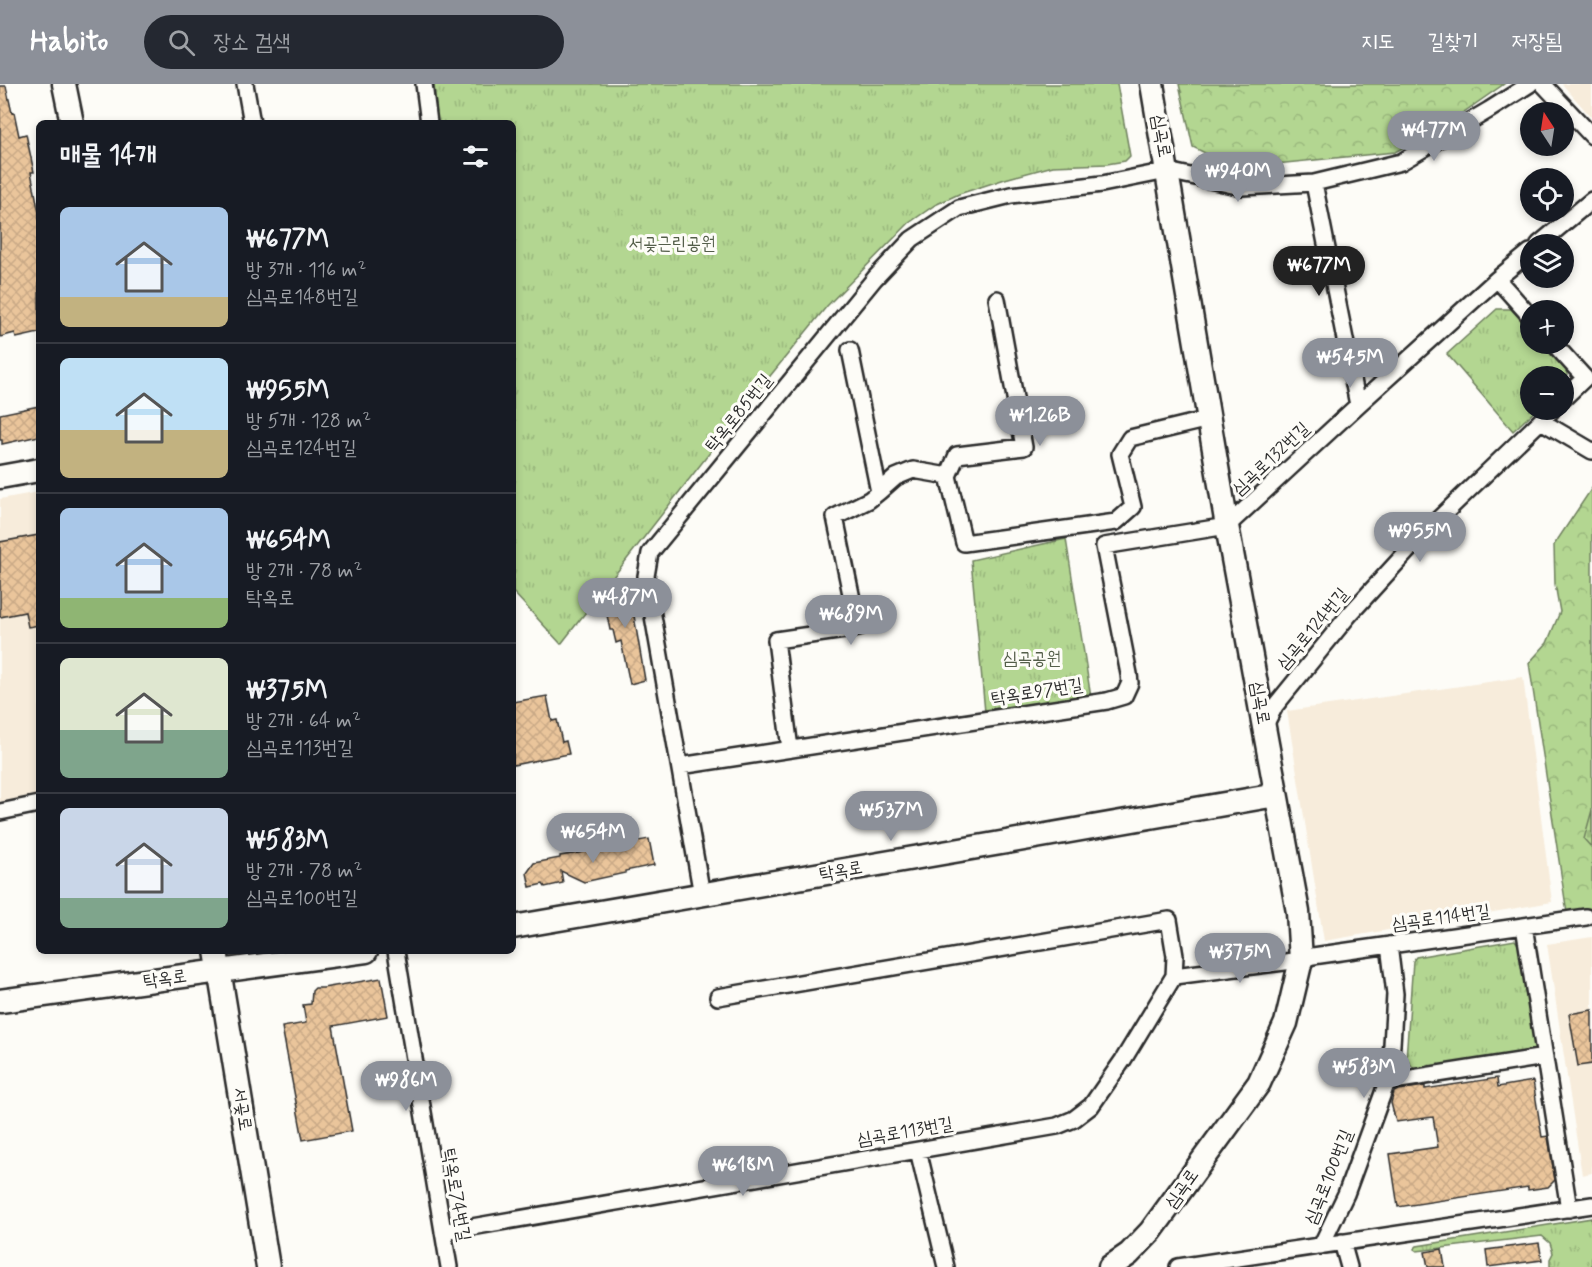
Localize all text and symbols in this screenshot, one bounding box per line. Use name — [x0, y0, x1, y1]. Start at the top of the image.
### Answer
search box — [144, 15, 564, 69]
text: Habito — [30, 24, 108, 61]
icon: search — [165, 26, 198, 59]
text: 지도 — [1361, 28, 1395, 56]
text: 길찾기 — [1428, 28, 1478, 56]
text: 저장됨 — [1511, 28, 1562, 56]
text: 장소 검색 — [213, 29, 290, 57]
north arrow — [1520, 102, 1574, 156]
map controls — [1520, 102, 1574, 420]
pin: ₩477M — [1392, 111, 1476, 162]
street label: 심곡로 — [1145, 113, 1177, 159]
text: ₩477M — [1401, 117, 1467, 144]
text: 매물 14개 — [60, 139, 157, 173]
icon: filters — [459, 140, 492, 173]
pin: ₩940M — [1196, 152, 1280, 203]
text: ₩940M — [1205, 158, 1271, 185]
button: locate — [1520, 168, 1574, 222]
text: ₩677M — [246, 223, 329, 257]
icon: home — [108, 231, 180, 303]
park label: 서곶근린공원 — [629, 232, 715, 256]
button: layers — [1520, 234, 1574, 288]
pin: ₩677M — [1277, 246, 1361, 297]
text: ₩677M — [1287, 252, 1351, 279]
text: 방 3개 · 116 m² — [246, 257, 366, 284]
text: 심곡로148번길 — [246, 284, 358, 311]
button: + — [1520, 300, 1574, 354]
pin: ₩545M — [1308, 338, 1392, 389]
text: ₩545M — [1316, 344, 1384, 371]
button: − — [1520, 366, 1574, 420]
street label: 탁옥로85번길 — [700, 369, 778, 457]
text: ₩955M — [246, 374, 329, 408]
icon: home — [108, 382, 180, 454]
pin: ₩1.26B — [991, 396, 1089, 447]
text: ₩1.26B — [1009, 402, 1071, 429]
text: 방 5개 · 128 m² — [246, 408, 371, 435]
street label: 심곡로132번길 — [1227, 417, 1315, 501]
text: 심곡로124번길 — [246, 435, 357, 462]
pin: ₩955M — [1378, 512, 1462, 563]
text: ₩955M — [1388, 518, 1452, 545]
text: ₩654M — [246, 524, 331, 558]
icon: home — [108, 532, 180, 604]
text: 방 2개 · 78 m² — [246, 558, 362, 585]
pin: ₩487M — [583, 578, 667, 629]
street label: 심곡로124번길 — [1272, 583, 1355, 675]
text: ₩487M — [592, 584, 658, 611]
text: 탁옥로 — [246, 585, 294, 612]
pin: ₩689M — [809, 595, 893, 646]
text: ₩689M — [819, 601, 883, 628]
park label: 심곡공원 — [1003, 647, 1061, 671]
street label: 탁옥로97번길 — [990, 673, 1085, 711]
text: ₩375M — [246, 674, 327, 708]
street label: 심곡로 — [1244, 680, 1276, 726]
icon: home — [108, 682, 180, 754]
text: 방 2개 · 64 m² — [246, 708, 361, 735]
text: 심곡로113번길 — [246, 735, 353, 762]
pin: ₩537M — [849, 791, 933, 842]
text: ₩537M — [859, 797, 923, 824]
pin: ₩654M — [551, 813, 635, 864]
text: ₩654M — [560, 819, 626, 846]
text: ₩583M — [246, 824, 329, 858]
icon: home — [108, 832, 180, 904]
street label: 탁옥로 — [818, 855, 864, 887]
text: 방 2개 · 78 m² — [246, 858, 362, 885]
text: 심곡로100번길 — [246, 885, 358, 912]
street label: 심곡로114번길 — [1390, 899, 1492, 937]
pin: ₩375M — [1198, 933, 1282, 984]
text: ₩375M — [1209, 939, 1271, 966]
street label: 탁옥로 — [142, 964, 188, 994]
pin: ₩583M — [1322, 1048, 1406, 1099]
text: ₩583M — [1332, 1054, 1396, 1081]
pin: ₩986M — [364, 1061, 448, 1112]
text: ₩986M — [375, 1067, 437, 1094]
street label: 서곶로 — [227, 1086, 257, 1132]
street label: 심곡로113번길 — [855, 1112, 955, 1152]
street label: 심곡로100번길 — [1299, 1125, 1359, 1228]
pin: ₩618M — [701, 1146, 785, 1197]
street label: 탁옥로74번길 — [436, 1147, 476, 1244]
text: ₩618M — [712, 1152, 774, 1179]
street label: 심곡로 — [1160, 1164, 1204, 1214]

